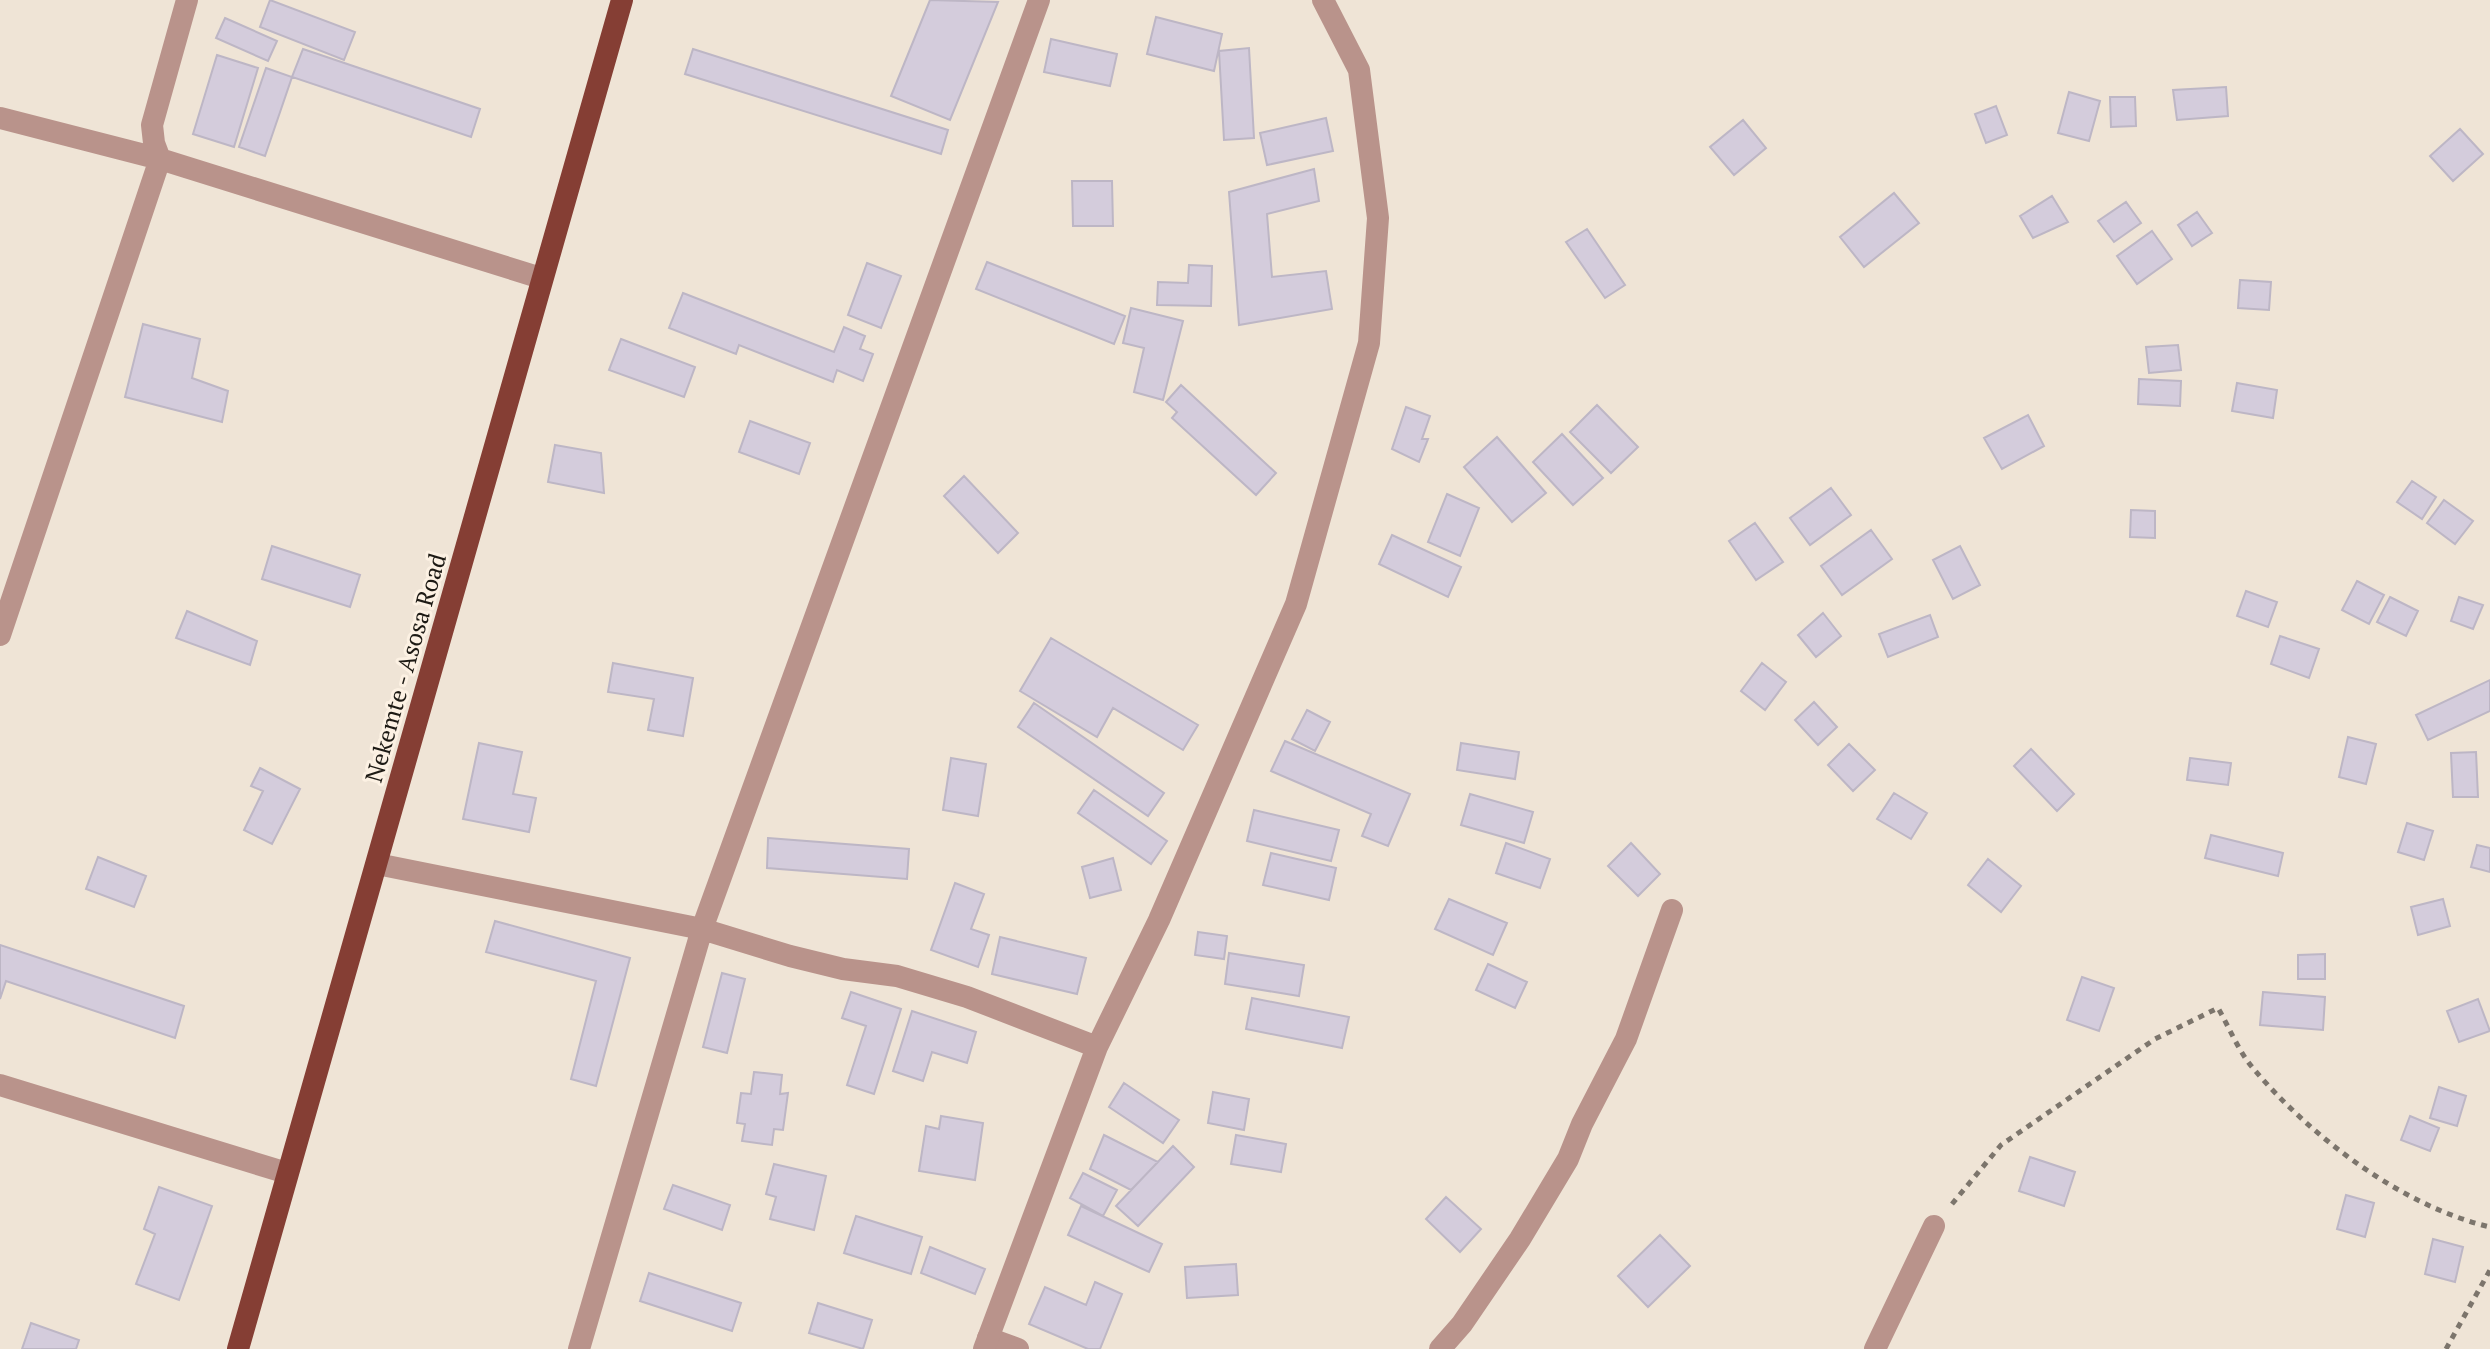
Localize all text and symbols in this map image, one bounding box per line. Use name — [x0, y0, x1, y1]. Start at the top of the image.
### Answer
street label: Nekemte - Asosa Road — [357, 549, 453, 786]

